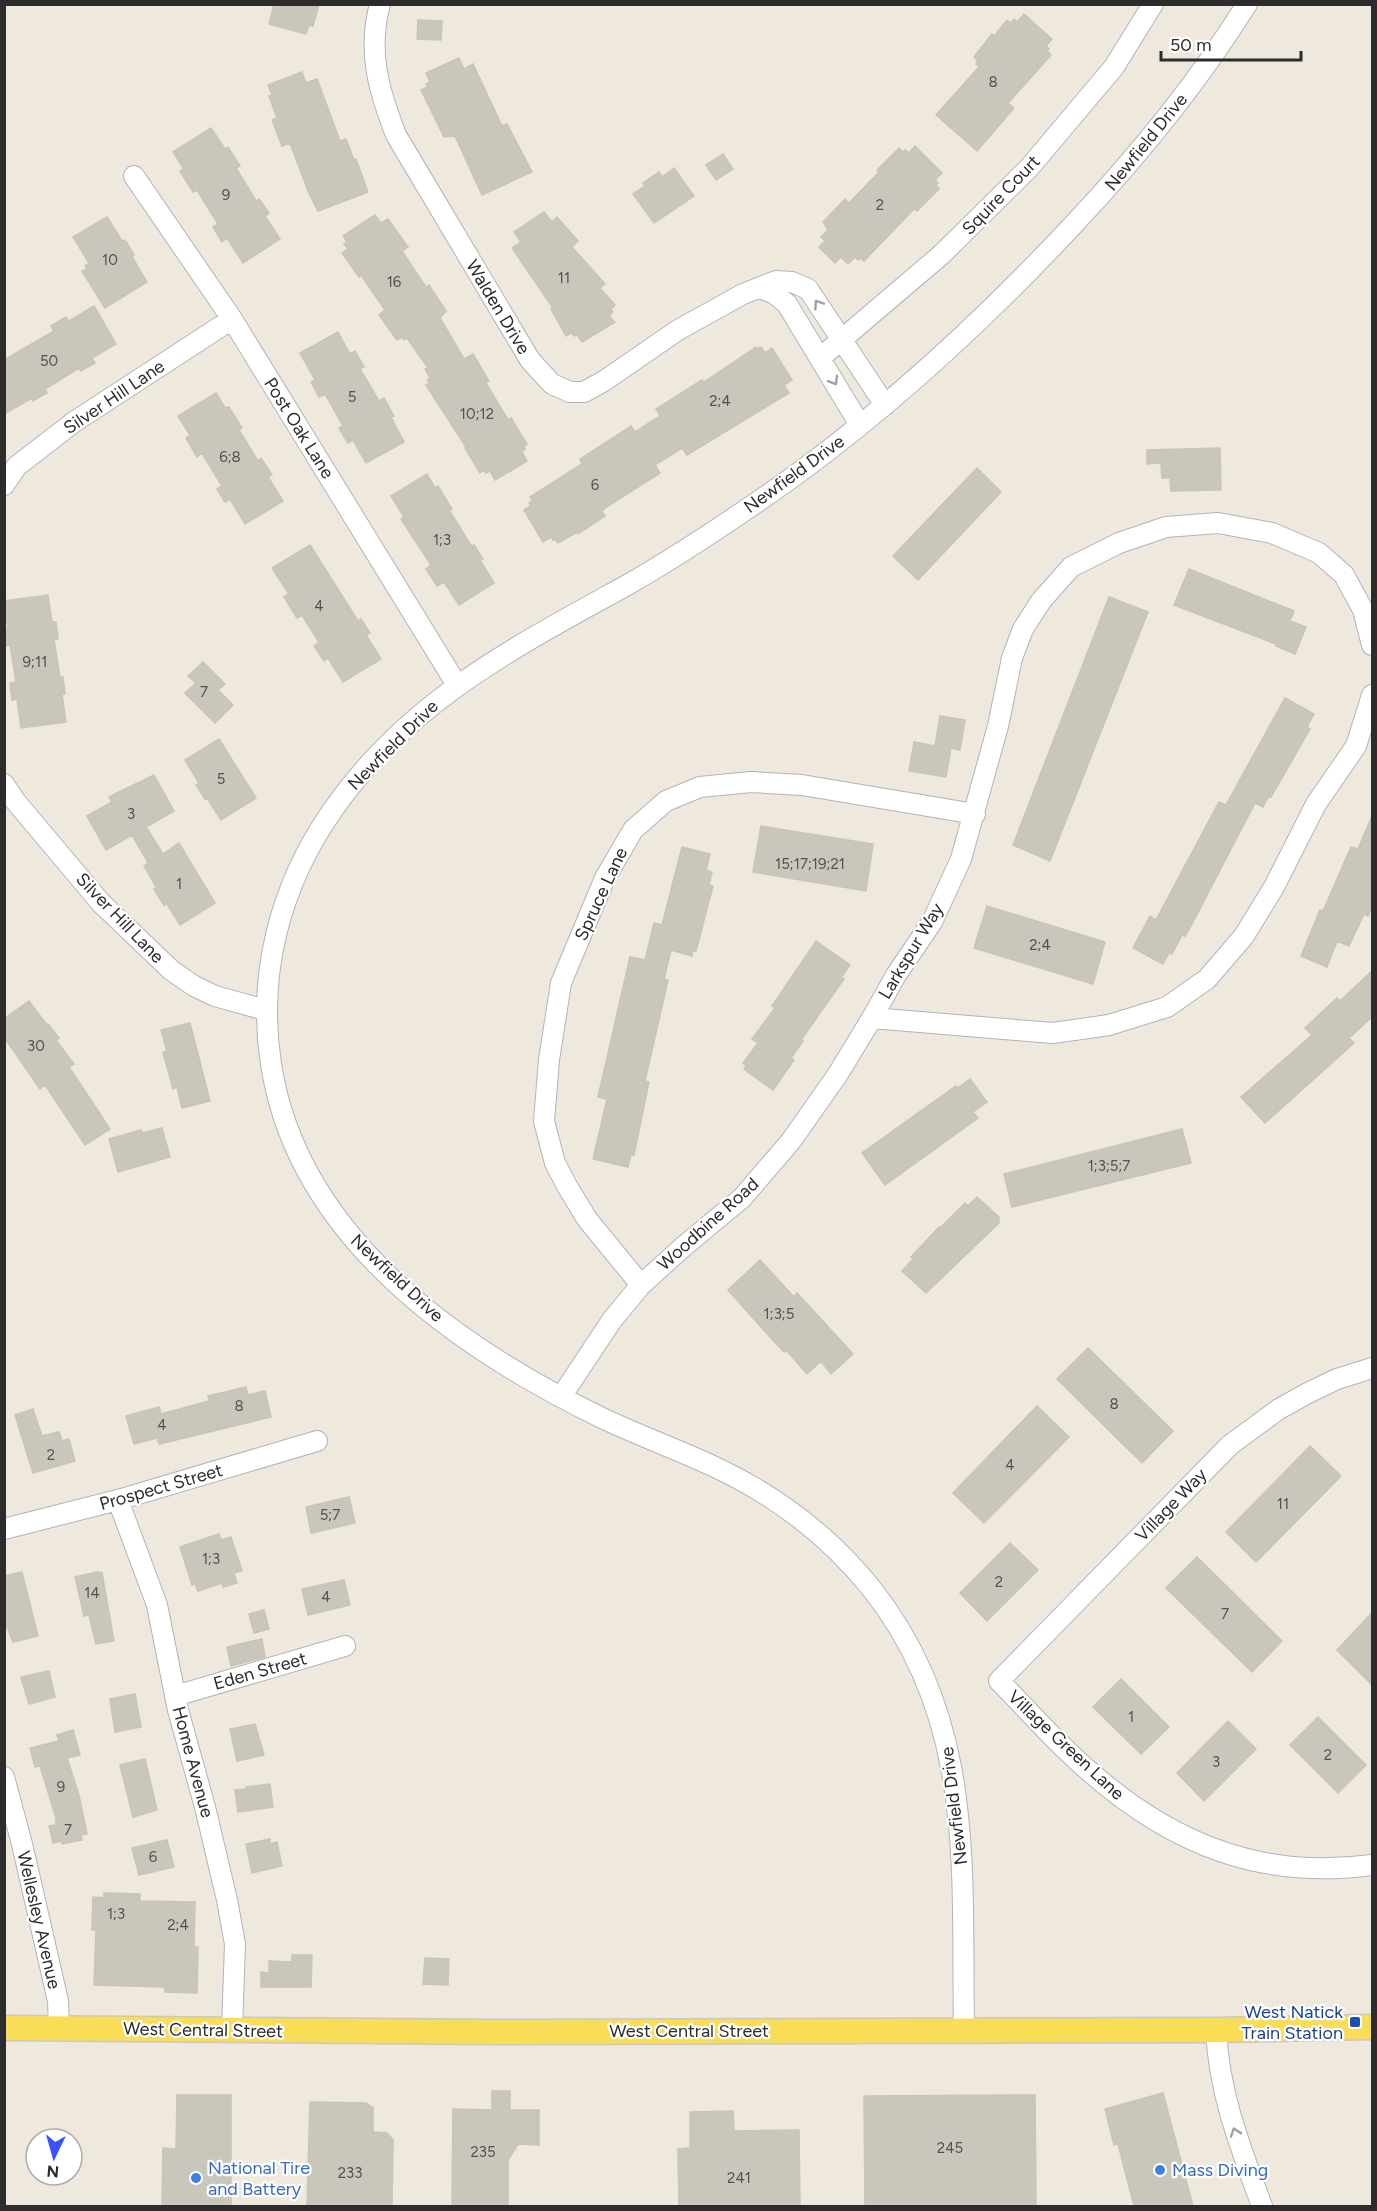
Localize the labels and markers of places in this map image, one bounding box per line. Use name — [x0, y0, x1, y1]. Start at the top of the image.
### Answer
place label: West Natick Train Station — [1242, 2001, 1343, 2044]
marker: West Natick Train Station — [1348, 2015, 1362, 2029]
place label: National Tire and Battery — [208, 2157, 310, 2200]
place label: Mass Diving — [1172, 2159, 1268, 2181]
marker: Mass Diving — [1153, 2163, 1167, 2177]
marker: National Tire and Battery — [189, 2171, 203, 2185]

